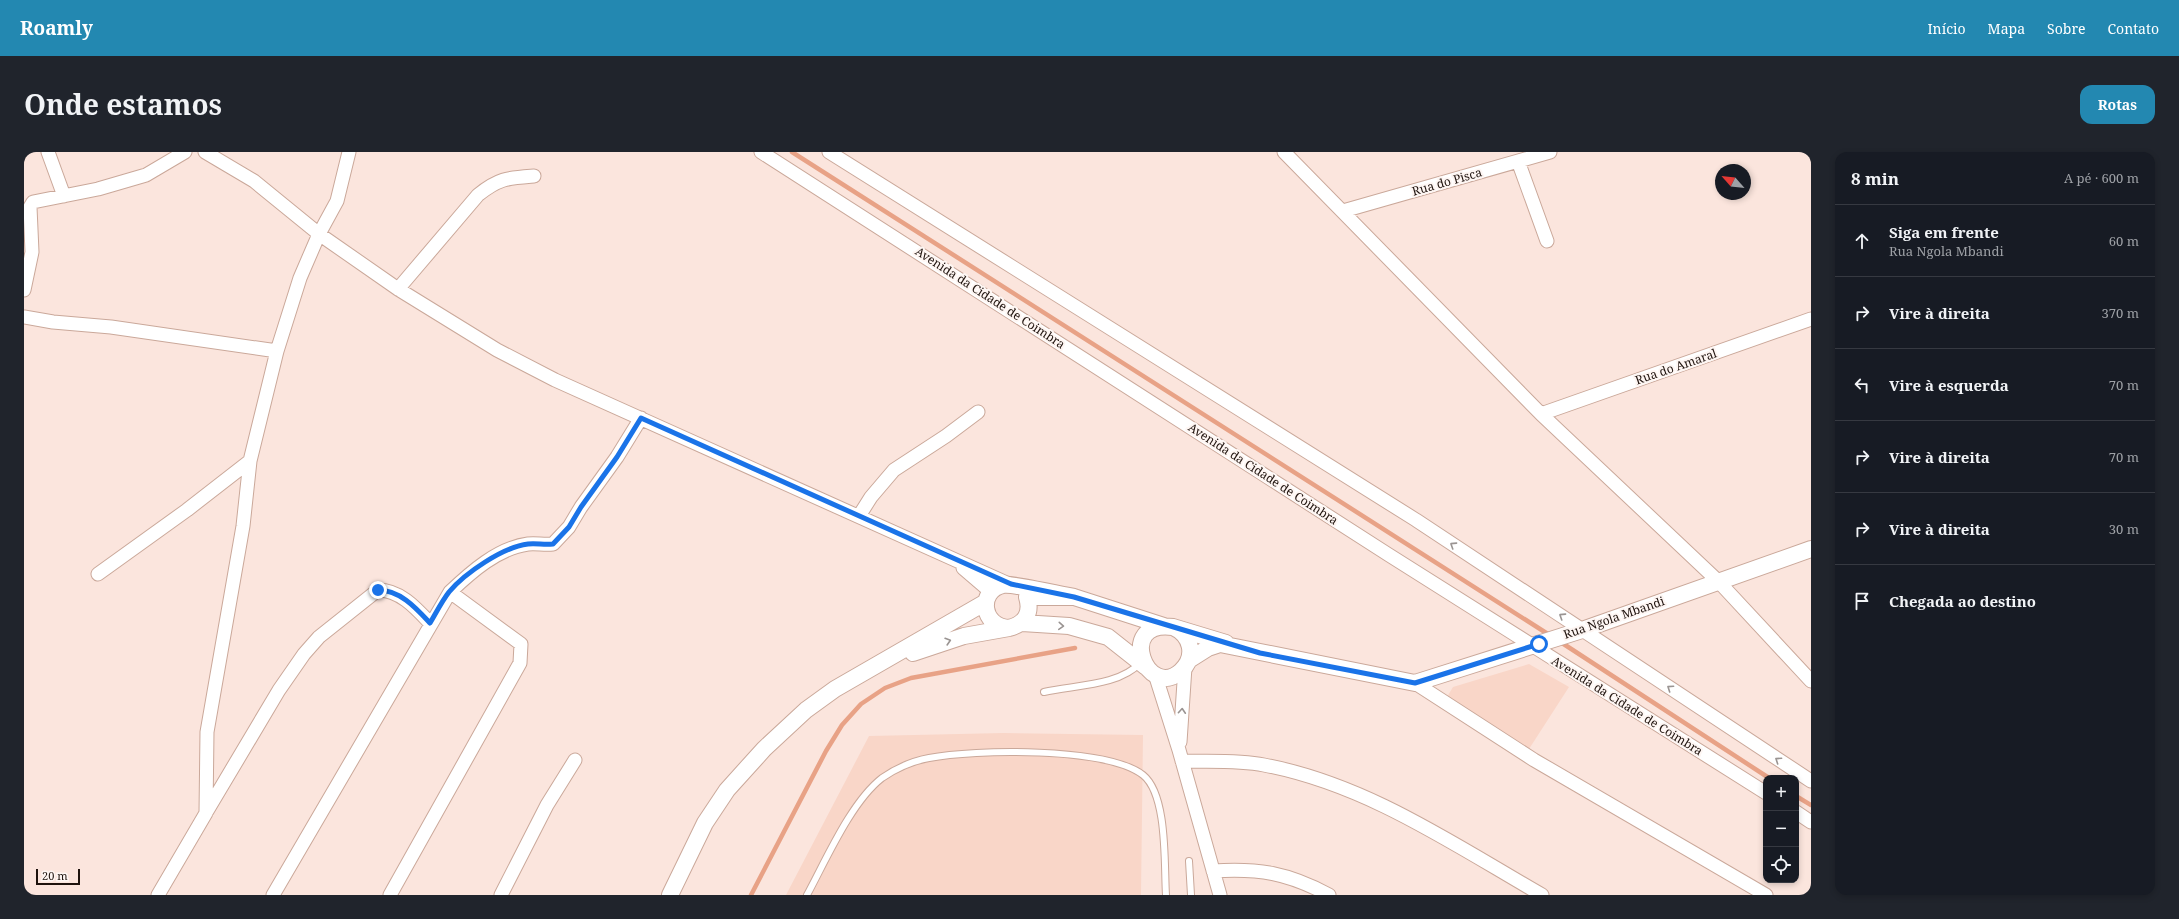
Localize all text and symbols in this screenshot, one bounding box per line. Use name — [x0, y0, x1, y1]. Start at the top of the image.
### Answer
text: Roamly — [20, 15, 93, 41]
text: Início — [1927, 19, 1966, 38]
text: Mapa — [1988, 19, 2025, 38]
text: Sobre — [2047, 19, 2085, 38]
text: Contato — [2107, 19, 2159, 38]
text: Onde estamos — [24, 85, 222, 123]
button: Rotas — [2080, 85, 2155, 124]
street label: Rua do Pisca — [1410, 163, 1484, 200]
north arrow — [1715, 164, 1751, 200]
text: 8 min — [1851, 167, 1899, 190]
text: A pé · 600 m — [2064, 169, 2139, 187]
text: Siga em frente — [1889, 222, 1999, 242]
icon: ahead — [1851, 230, 1873, 252]
text: 60 m — [2109, 232, 2139, 250]
text: Rua Ngola Mbandi — [1889, 242, 2004, 260]
street label: Avenida da Cidade de Coimbra — [912, 243, 1069, 353]
icon: right — [1851, 302, 1873, 324]
text: Vire à direita — [1889, 303, 1990, 323]
text: 370 m — [2102, 304, 2139, 322]
street label: Rua do Amaral — [1633, 345, 1719, 388]
icon: left — [1851, 374, 1873, 396]
text: Vire à esquerda — [1889, 375, 2009, 395]
text: 70 m — [2109, 376, 2139, 394]
street label: Avenida da Cidade de Coimbra — [1185, 419, 1342, 529]
icon: right — [1851, 446, 1873, 468]
text: Vire à direita — [1889, 447, 1990, 467]
text: 70 m — [2109, 448, 2139, 466]
icon: right — [1851, 518, 1873, 540]
text: Vire à direita — [1889, 519, 1990, 539]
text: 30 m — [2109, 520, 2139, 538]
one-way arrow — [1450, 542, 1457, 550]
route end — [369, 581, 387, 599]
icon: arrive — [1851, 590, 1873, 612]
text: Chegada ao destino — [1889, 591, 2036, 611]
street label: Rua Ngola Mbandi — [1561, 592, 1667, 643]
one-way arrow — [1559, 614, 1566, 621]
one-way arrow — [1058, 621, 1064, 630]
route start — [1530, 635, 1548, 653]
one-way arrow — [944, 637, 951, 646]
street label: Avenida da Cidade de Coimbra — [1548, 652, 1706, 759]
one-way arrow — [1667, 685, 1674, 693]
one-way arrow — [1177, 708, 1186, 714]
one-way arrow — [1776, 758, 1783, 765]
map controls — [1763, 775, 1799, 883]
button: + — [1763, 775, 1799, 811]
button: − — [1763, 811, 1799, 847]
button: locate — [1763, 847, 1799, 883]
scale bar — [36, 867, 80, 886]
text: 20 m — [42, 868, 68, 883]

